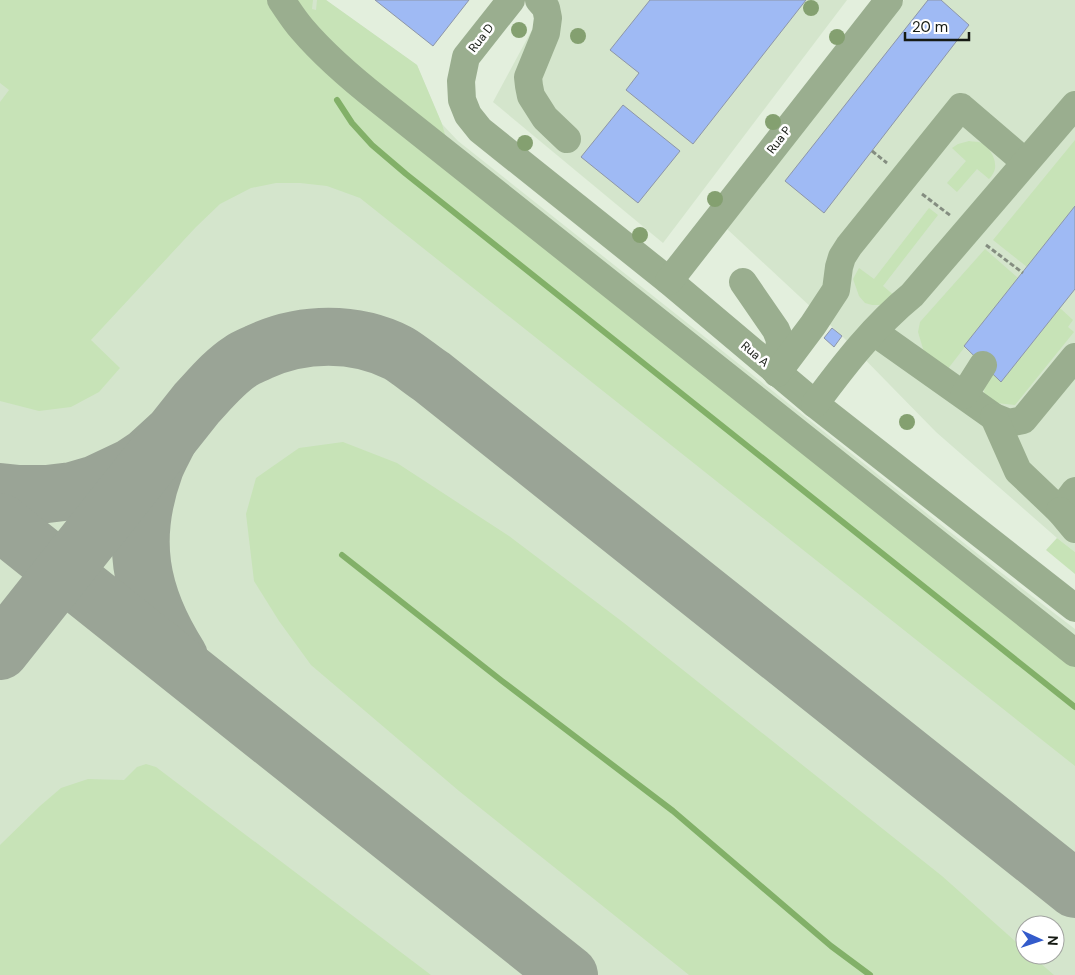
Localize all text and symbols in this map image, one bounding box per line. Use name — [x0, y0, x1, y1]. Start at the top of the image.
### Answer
scale bar — [905, 10, 969, 42]
text: 20 m — [912, 17, 948, 37]
street label: Rua D — [465, 20, 497, 56]
street label: Rua P — [763, 123, 795, 157]
street label: Rua A — [738, 338, 772, 370]
north arrow — [1015, 915, 1065, 965]
text: N — [1044, 935, 1062, 946]

